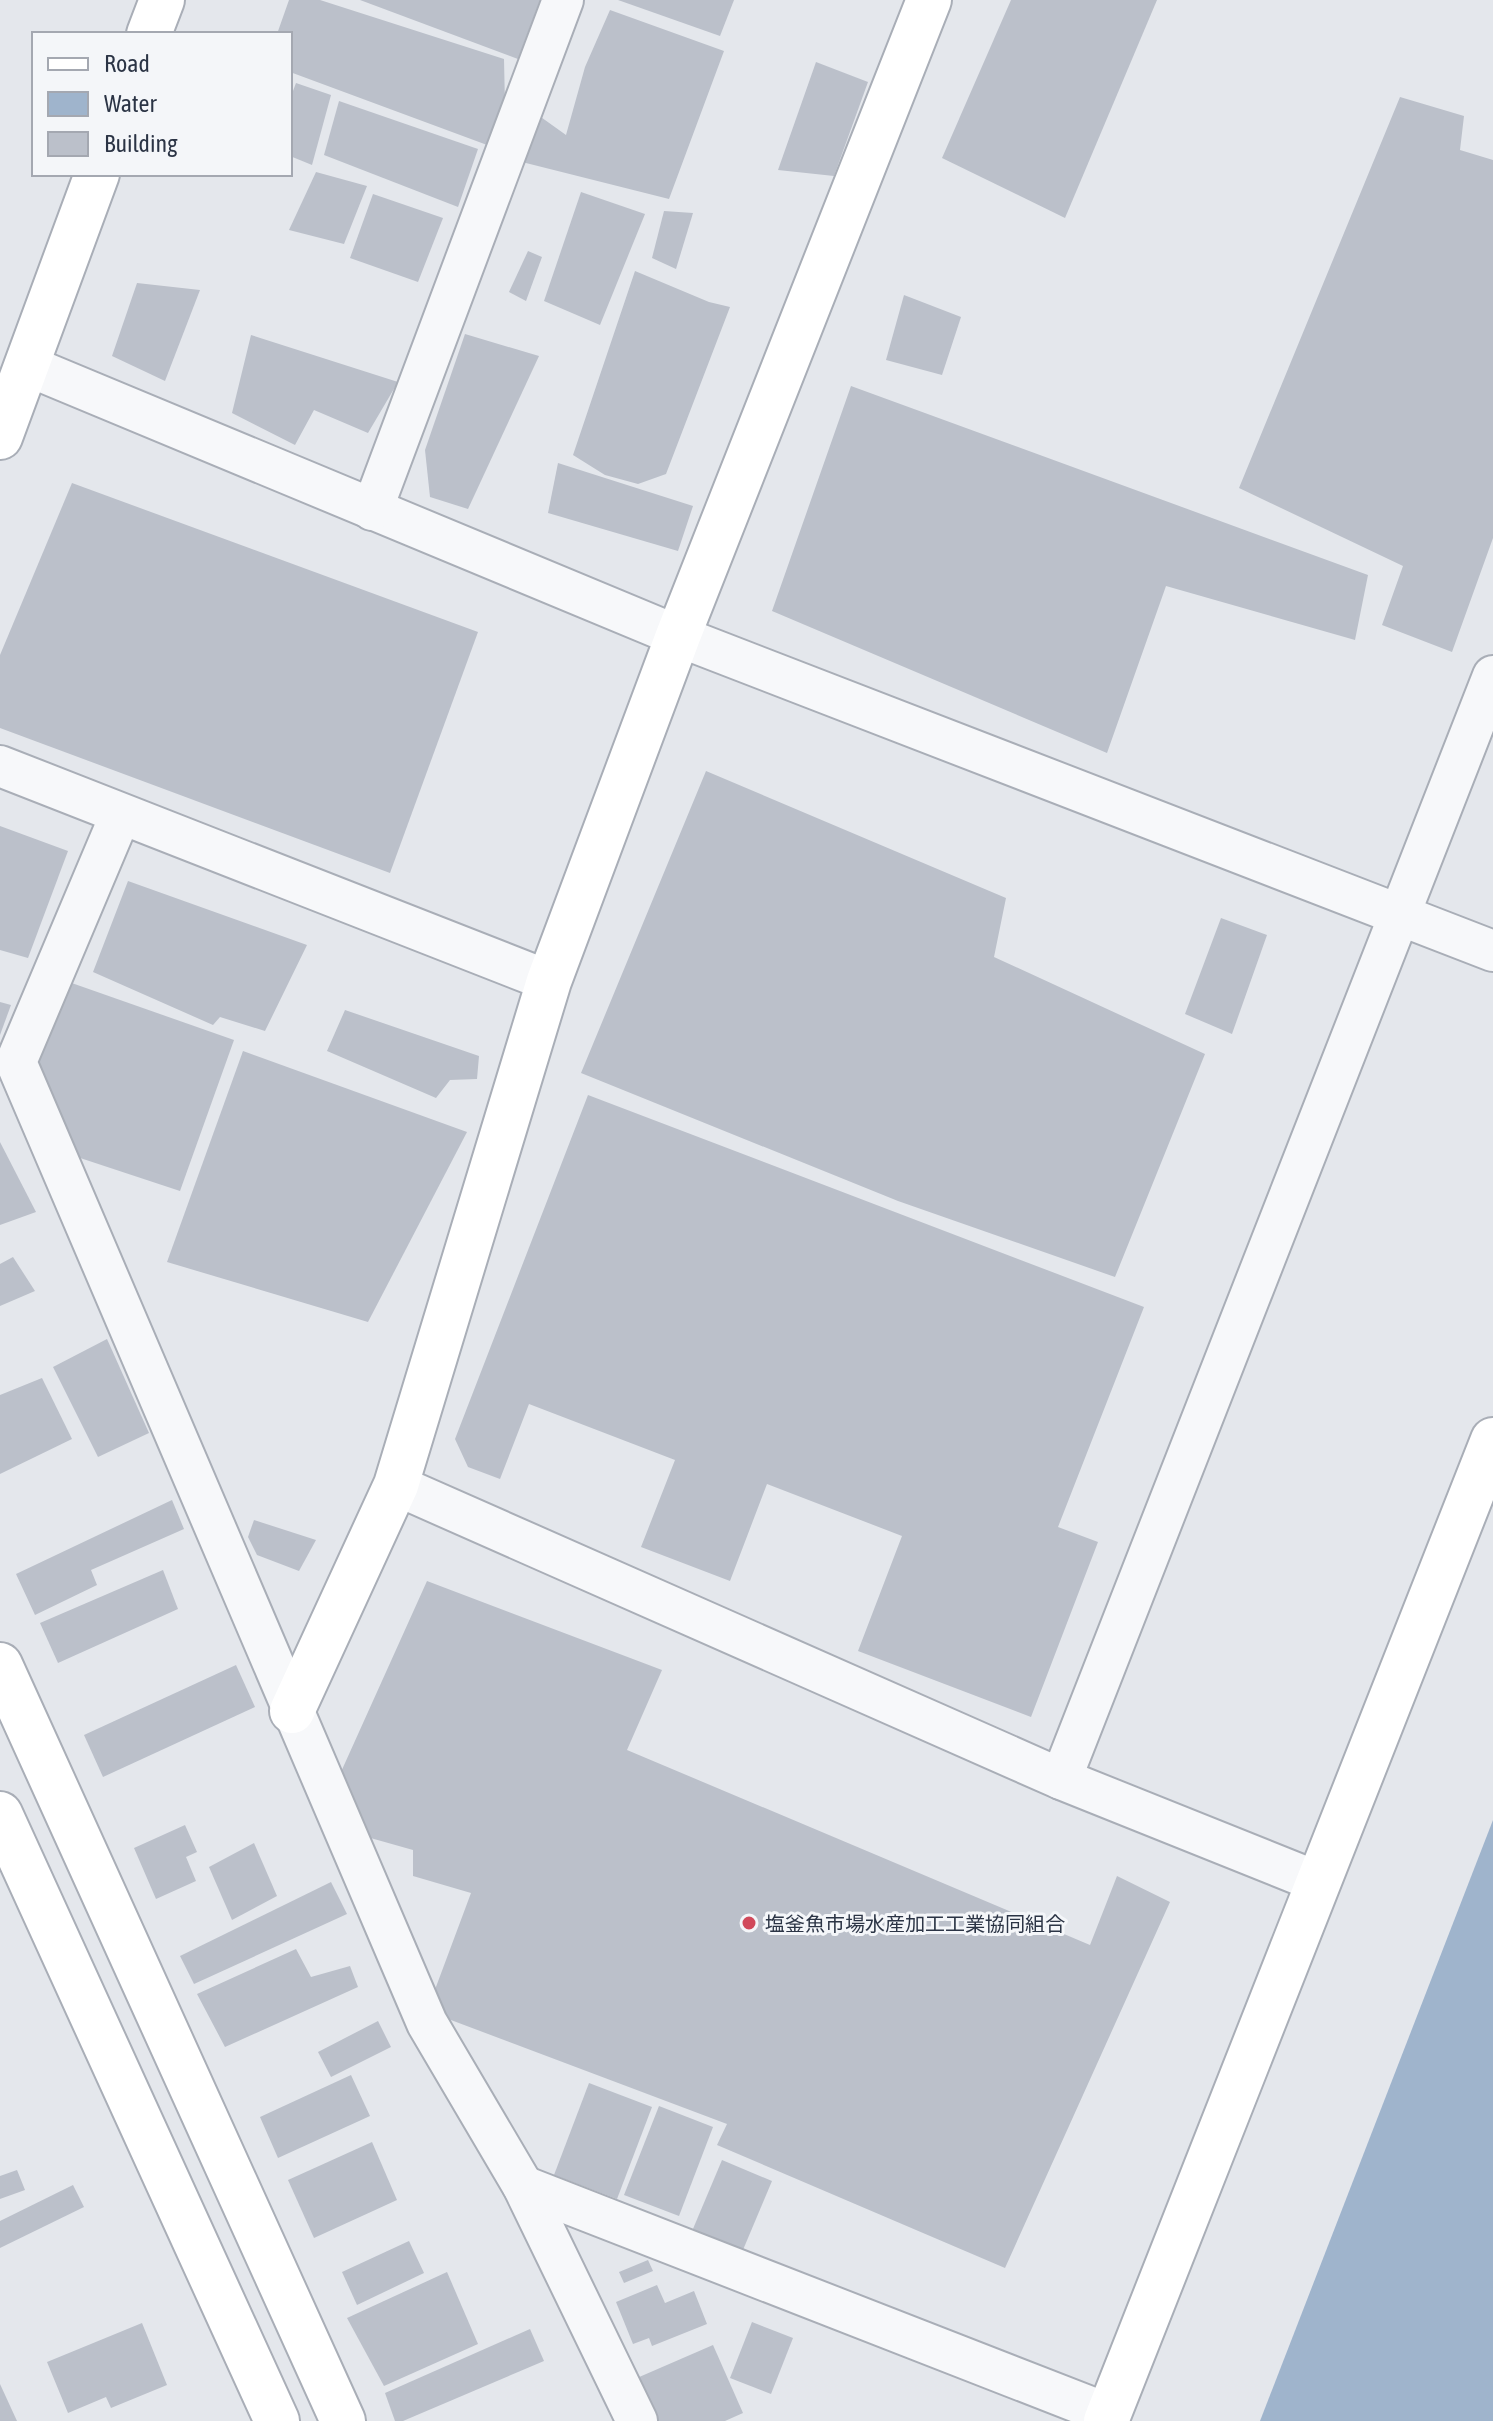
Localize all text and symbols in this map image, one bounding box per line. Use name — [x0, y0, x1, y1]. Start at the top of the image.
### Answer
legend — [32, 32, 292, 176]
text: Road — [104, 50, 150, 77]
text: Water — [104, 90, 157, 117]
text: Building — [104, 130, 178, 157]
place label: 塩釜魚市場水産加工工業協同組合 — [765, 1912, 1065, 1935]
marker: 塩釜魚市場水産加工工業協同組合 — [740, 1914, 758, 1932]

